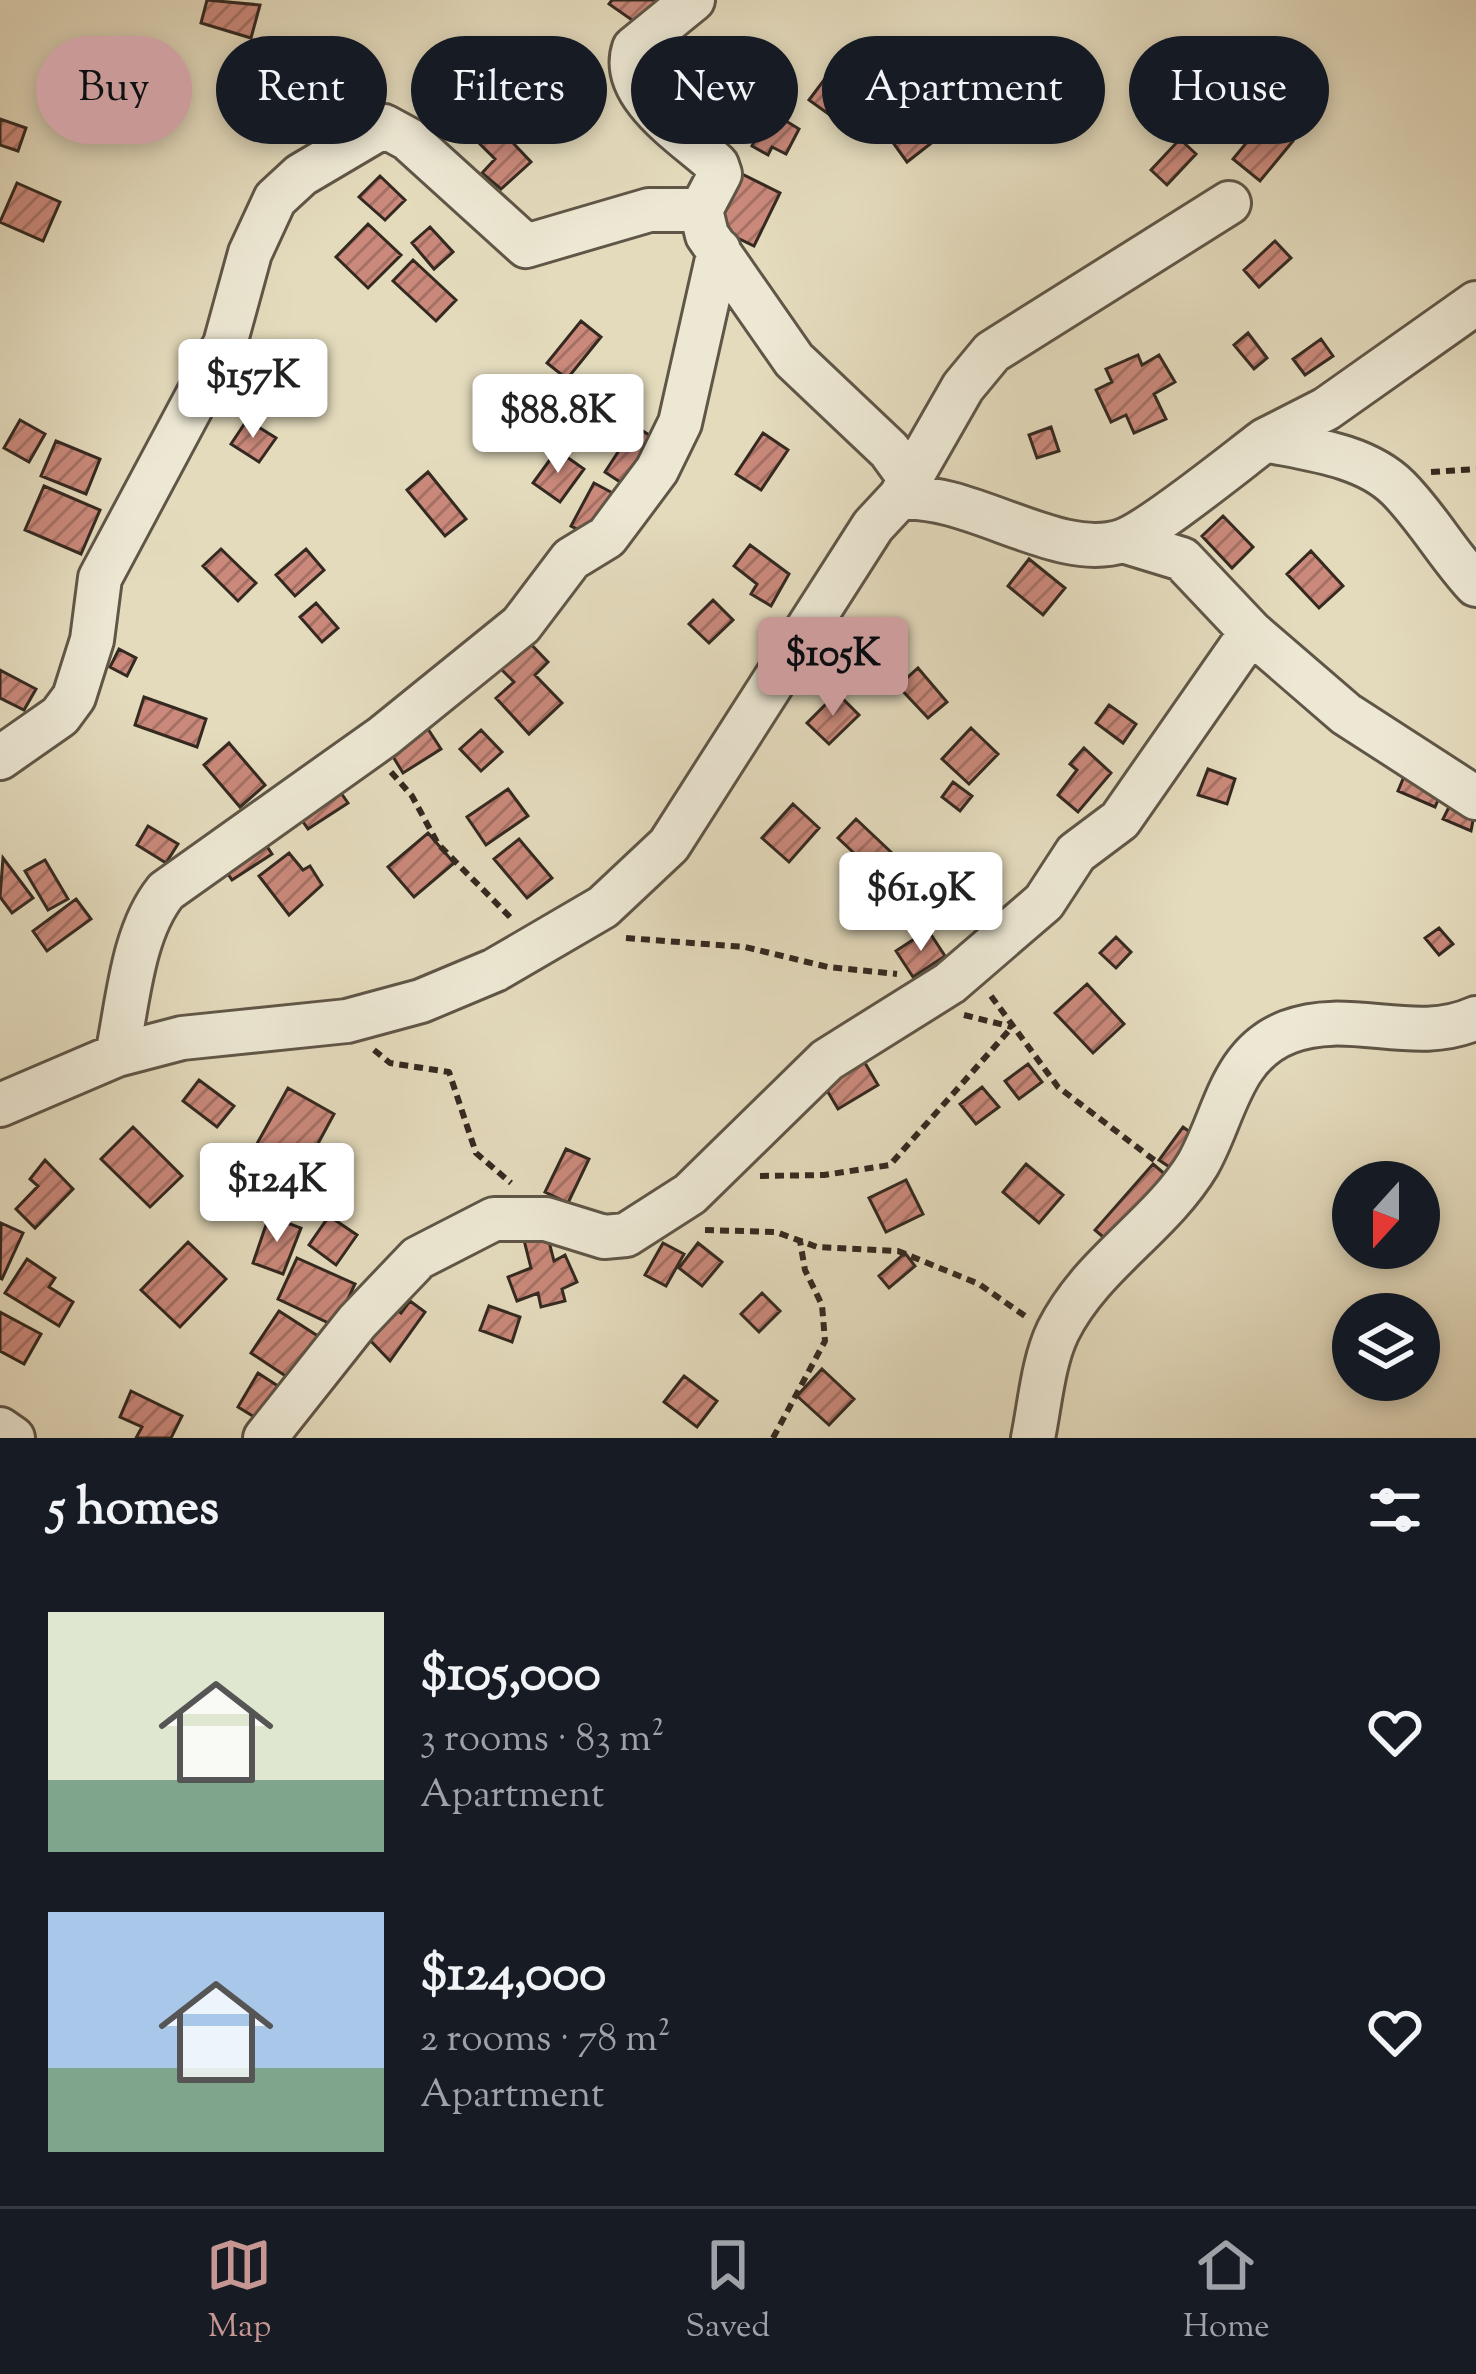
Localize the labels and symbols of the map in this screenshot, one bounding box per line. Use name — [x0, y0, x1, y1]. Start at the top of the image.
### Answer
pin: $157K — [169, 339, 337, 441]
pin: $88.8K — [460, 374, 656, 476]
pin: $105K — [749, 617, 917, 719]
pin: $61.9K — [823, 852, 1019, 954]
pin: $124K — [193, 1143, 361, 1245]
north arrow — [1332, 1161, 1440, 1269]

